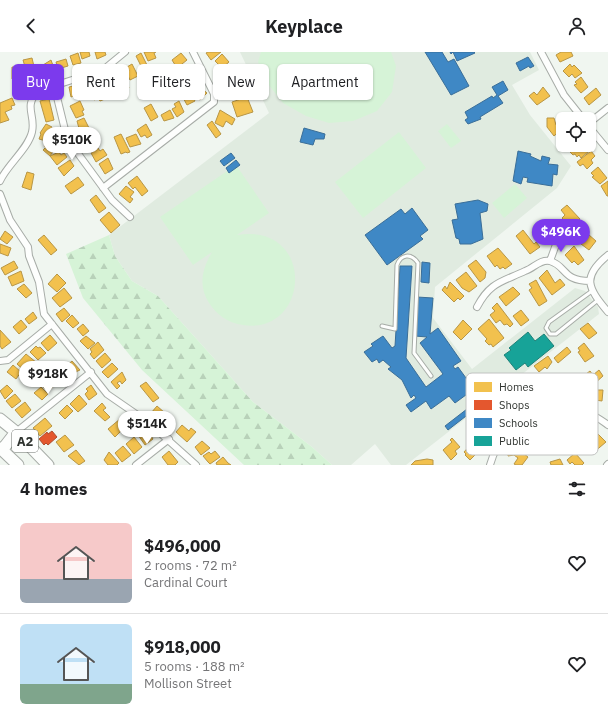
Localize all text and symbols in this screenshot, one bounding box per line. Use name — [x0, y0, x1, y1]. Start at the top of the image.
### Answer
icon: back — [20, 15, 42, 37]
text: Keyplace — [265, 15, 343, 38]
icon: person — [566, 15, 588, 37]
chip: Buy — [12, 64, 64, 100]
chip: Rent — [72, 64, 129, 100]
chip: Filters — [137, 64, 205, 100]
chip: New — [213, 64, 269, 100]
chip: Apartment — [277, 64, 373, 100]
map controls — [556, 112, 596, 152]
button: locate — [556, 112, 596, 152]
pin: $510K — [44, 127, 100, 161]
text: $510K — [52, 131, 92, 148]
pin: $496K — [533, 219, 589, 253]
text: $496K — [541, 223, 581, 240]
pin: $918K — [20, 361, 76, 395]
text: $918K — [28, 365, 68, 382]
legend — [466, 373, 598, 455]
text: Homes — [499, 380, 534, 394]
text: Shops — [499, 398, 530, 412]
pin: $514K — [119, 411, 175, 445]
text: $514K — [127, 415, 167, 432]
text: Schools — [499, 416, 538, 430]
road number: A2 — [12, 430, 38, 452]
text: Public — [499, 434, 530, 448]
text: 4 homes — [20, 478, 87, 500]
icon: filters — [566, 478, 588, 500]
text: $496,000 — [144, 535, 221, 557]
icon: home — [52, 539, 100, 587]
icon: heart — [566, 552, 588, 574]
text: 2 rooms · 72 m² — [144, 557, 237, 574]
text: Cardinal Court — [144, 574, 228, 591]
text: $918,000 — [144, 636, 221, 658]
icon: home — [52, 640, 100, 688]
icon: heart — [566, 653, 588, 675]
text: 5 rooms · 188 m² — [144, 658, 245, 675]
text: Mollison Street — [144, 675, 232, 692]

